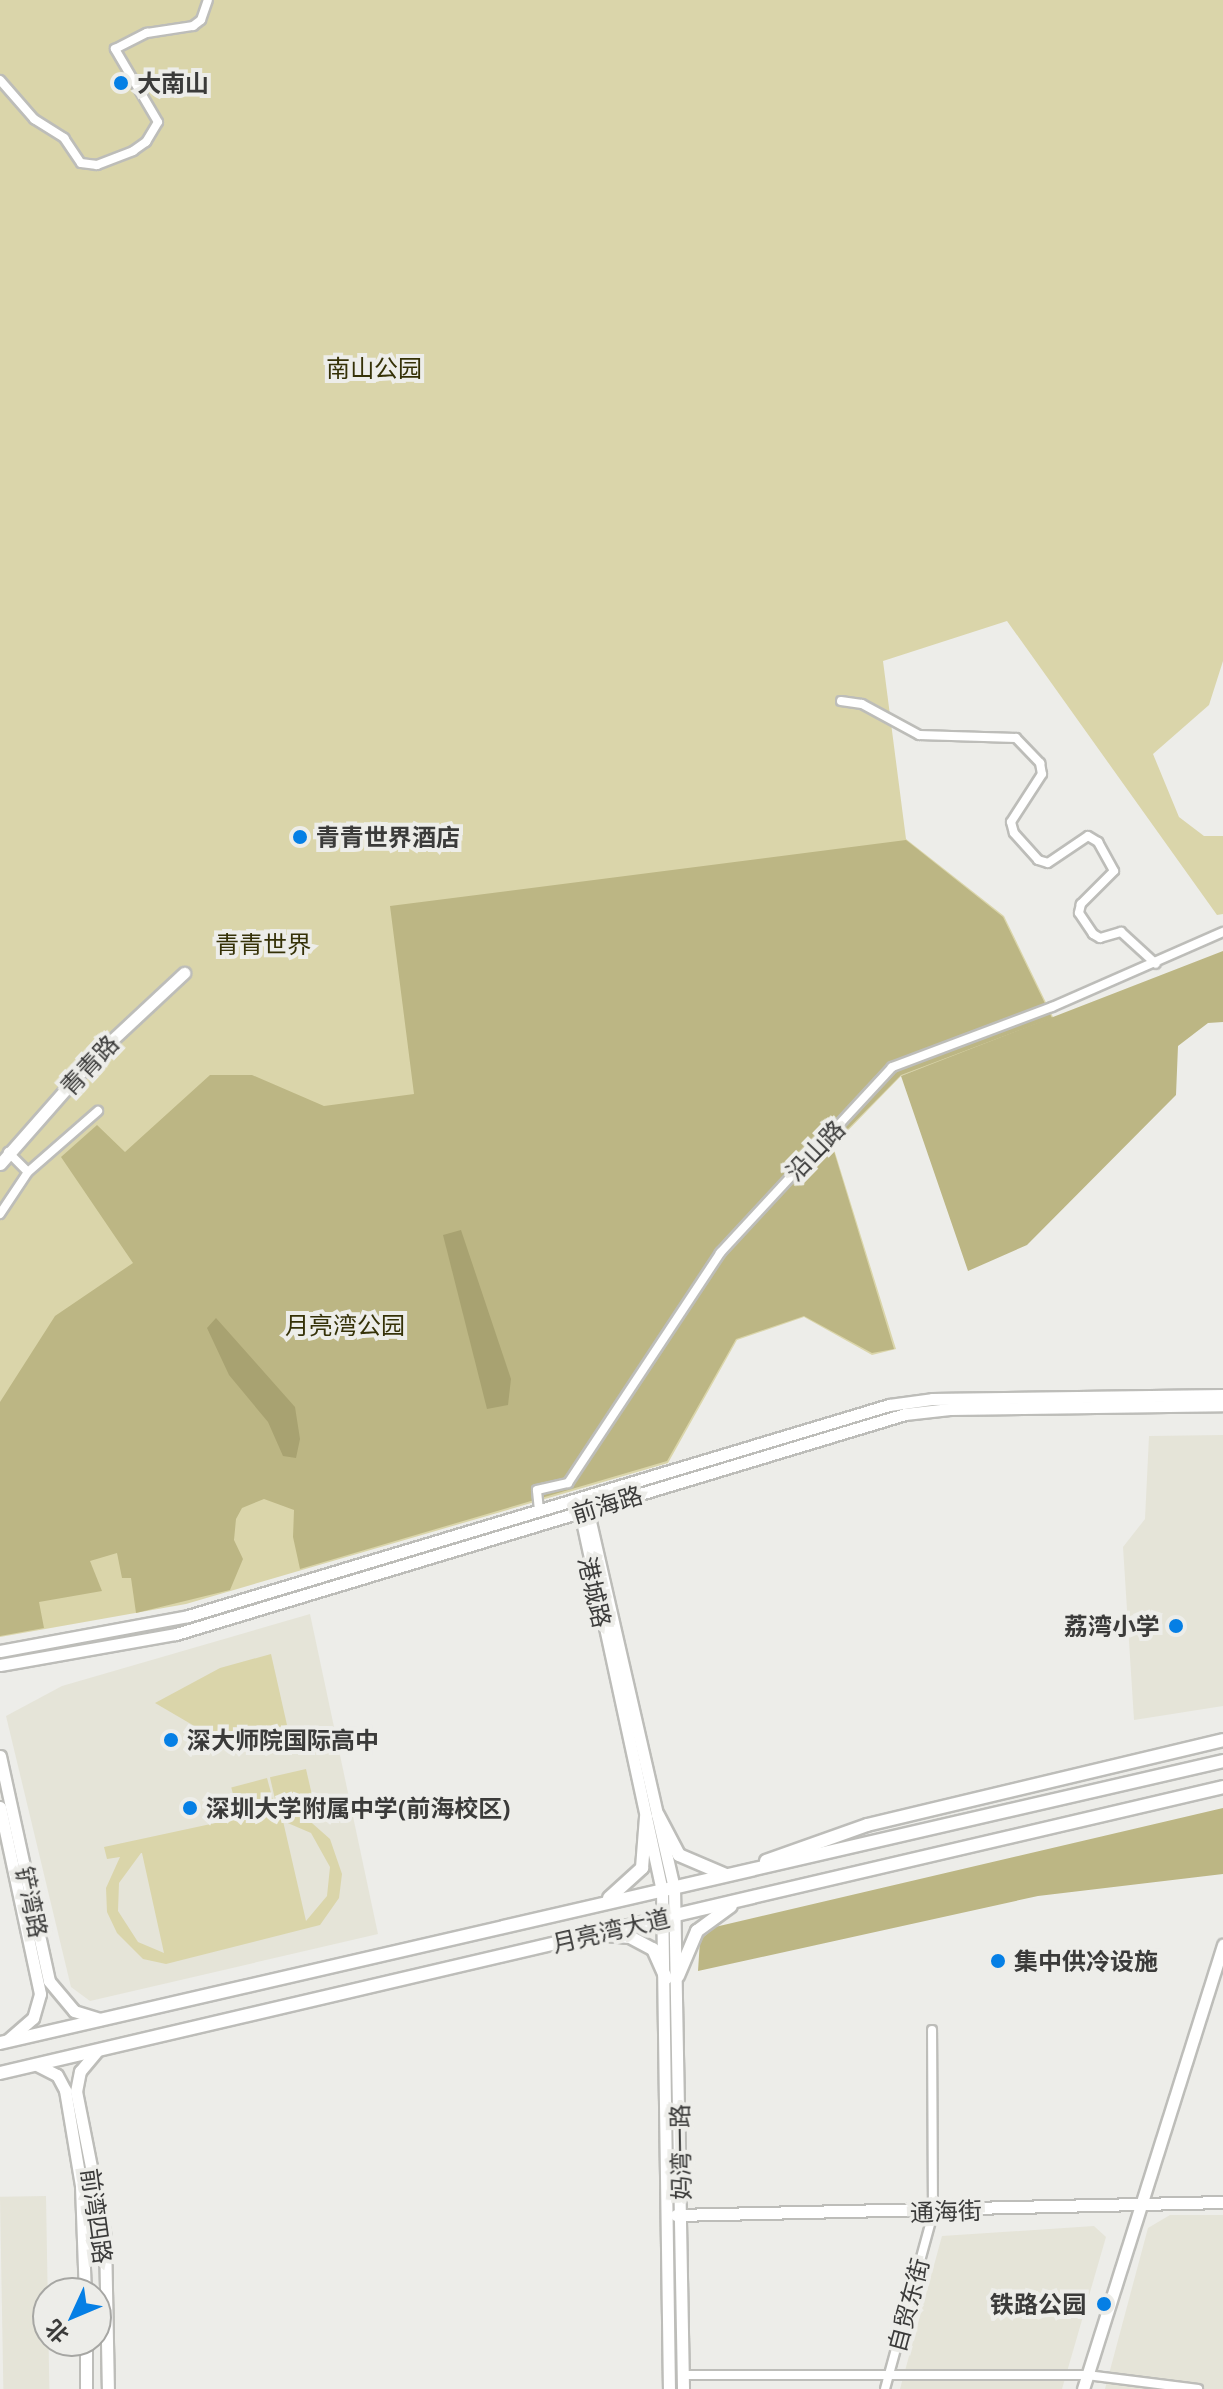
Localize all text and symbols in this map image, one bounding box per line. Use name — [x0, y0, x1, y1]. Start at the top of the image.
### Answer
place label: 大南山 — [137, 69, 209, 97]
marker: 大南山 — [112, 74, 130, 92]
park label: 南山公园 — [326, 354, 422, 382]
place label: 青青世界酒店 — [316, 823, 460, 851]
marker: 青青世界酒店 — [291, 828, 309, 846]
park label: 青青世界 — [215, 930, 311, 958]
street label: 青青路 — [54, 1029, 124, 1101]
street label: 沿山路 — [780, 1114, 850, 1186]
park label: 月亮湾公园 — [285, 1311, 405, 1339]
street label: 前海路 — [568, 1480, 646, 1528]
street label: 港城路 — [573, 1554, 617, 1630]
place label: 荔湾小学 — [1064, 1612, 1160, 1640]
marker: 荔湾小学 — [1167, 1617, 1185, 1635]
place label: 深大师院国际高中 — [187, 1726, 379, 1754]
marker: 深大师院国际高中 — [162, 1731, 180, 1749]
place label: 深圳大学附属中学(前海校区) — [206, 1794, 510, 1822]
marker: 深圳大学附属中学(前海校区) — [181, 1799, 199, 1817]
street label: 铲湾路 — [10, 1864, 54, 1940]
street label: 月亮湾大道 — [549, 1902, 673, 1958]
place label: 集中供冷设施 — [1014, 1947, 1158, 1975]
marker: 集中供冷设施 — [989, 1952, 1007, 1970]
street label: 妈湾一路 — [665, 2104, 695, 2200]
street label: 前湾四路 — [76, 2166, 118, 2266]
street label: 通海街 — [910, 2195, 982, 2227]
street label: 自贸东街 — [882, 2255, 934, 2355]
north arrow — [32, 2277, 112, 2357]
place label: 铁路公园 — [990, 2290, 1086, 2318]
marker: 铁路公园 — [1093, 2293, 1115, 2315]
text: 北 — [38, 2314, 75, 2351]

